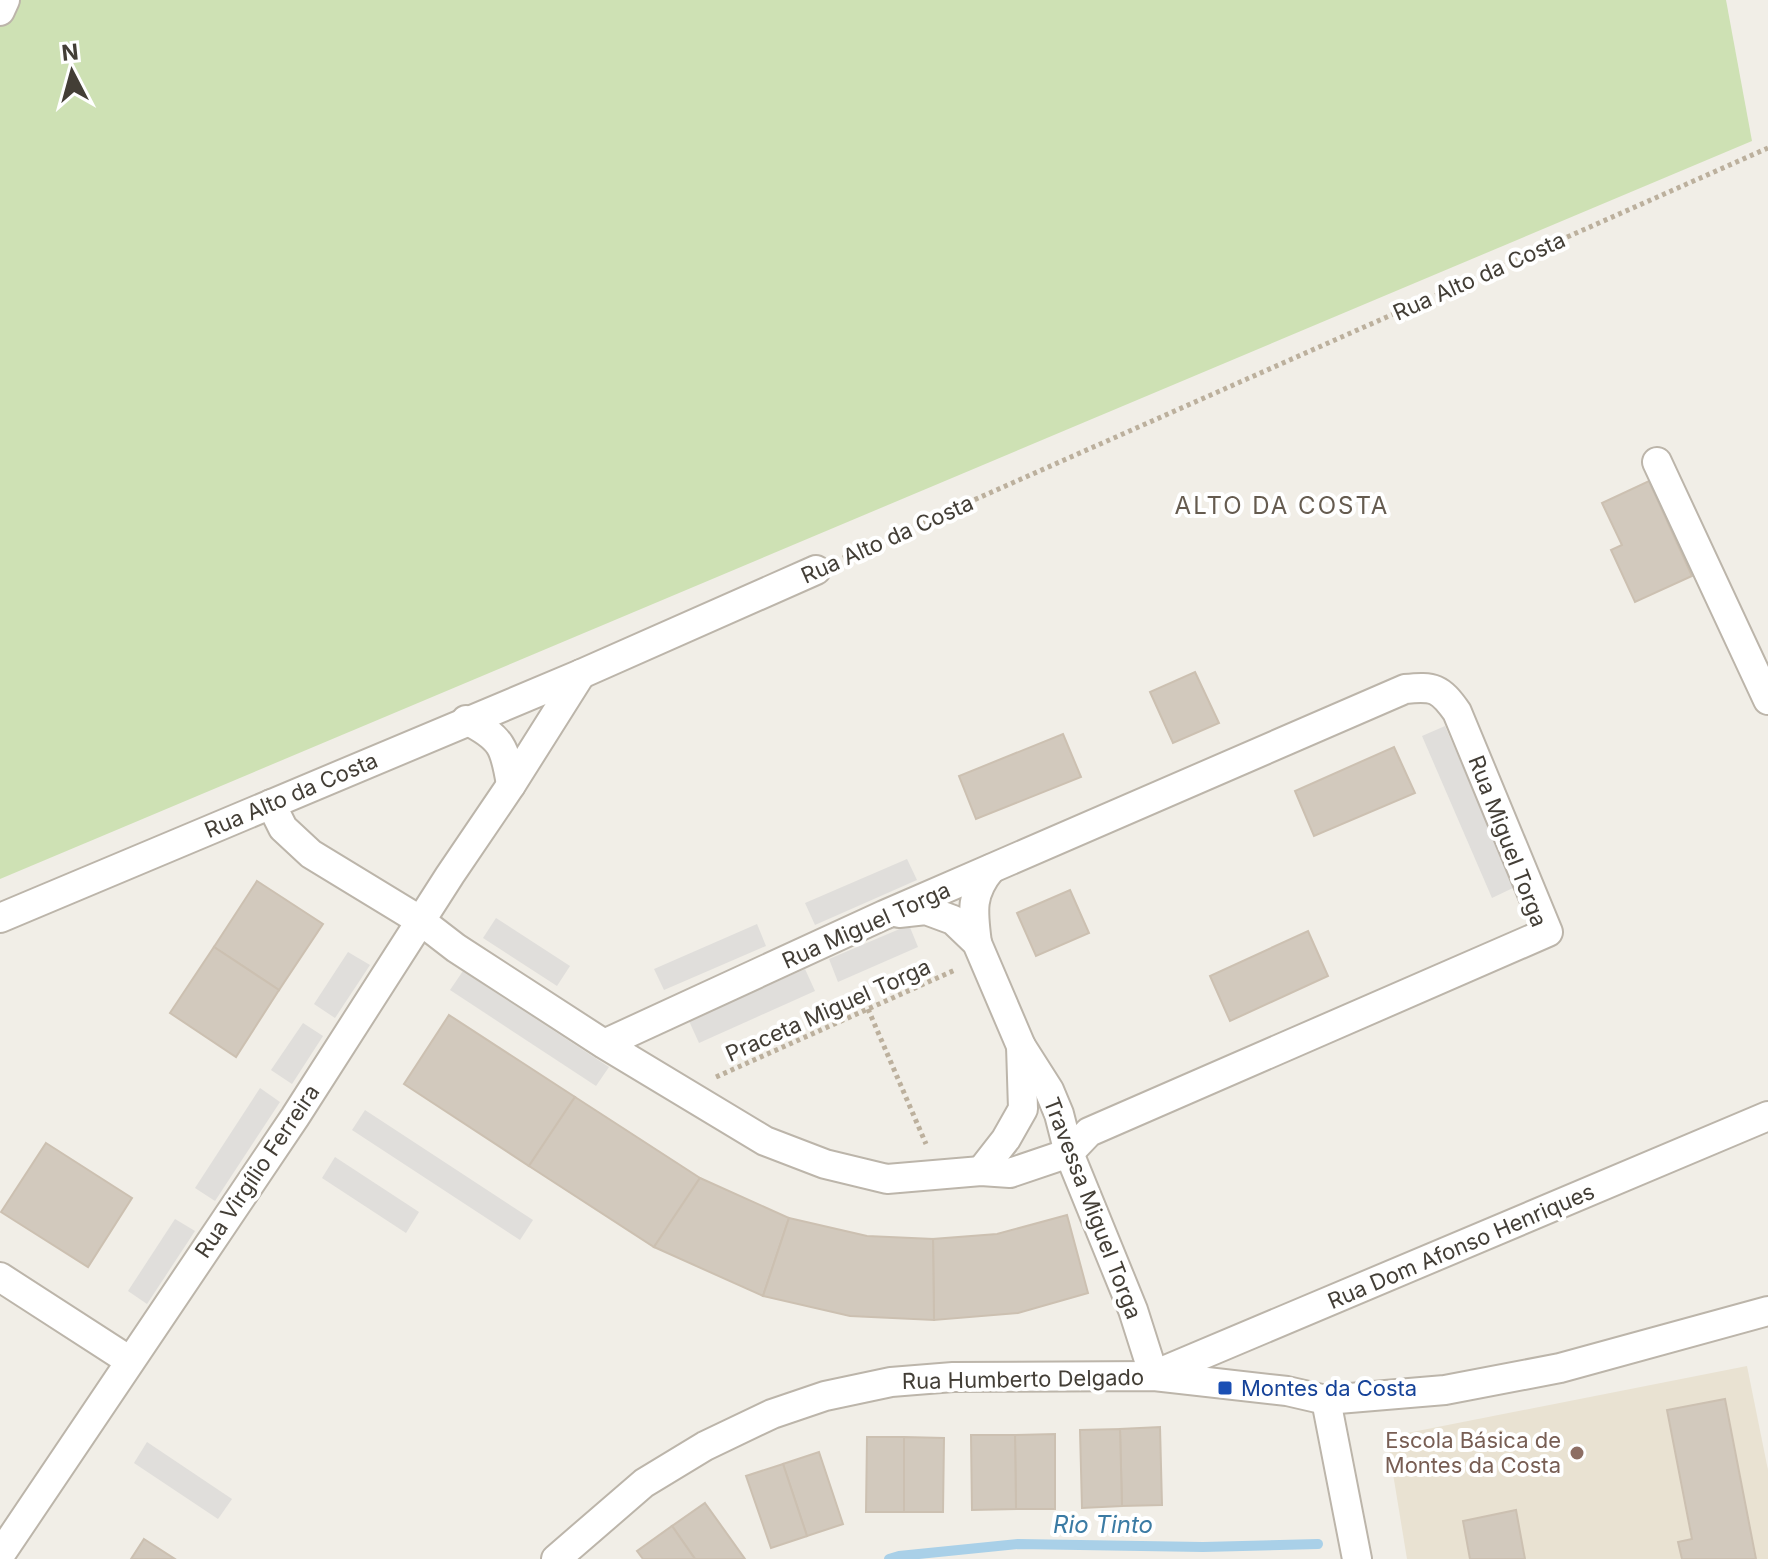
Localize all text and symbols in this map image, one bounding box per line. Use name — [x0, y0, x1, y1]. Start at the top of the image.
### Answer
north arrow — [32, 32, 112, 112]
text: N — [60, 38, 80, 66]
street label: Rua Alto da Costa — [1389, 226, 1569, 326]
street label: Rua Alto da Costa — [797, 489, 977, 589]
district label: ALTO DA COSTA — [1175, 491, 1389, 520]
street label: Rua Alto da Costa — [201, 747, 381, 843]
street label: Rua Miguel Torga — [1463, 752, 1553, 930]
street label: Rua Miguel Torga — [778, 876, 954, 974]
street label: Praceta Miguel Torga — [722, 953, 934, 1067]
street label: Rua Virgílio Ferreira — [189, 1079, 325, 1263]
street label: Travessa Miguel Torga — [1039, 1094, 1147, 1322]
street label: Rua Dom Afonso Henriques — [1324, 1178, 1598, 1314]
street label: Rua Humberto Delgado — [902, 1364, 1144, 1394]
place label: Montes da Costa — [1241, 1375, 1417, 1401]
marker: Montes da Costa — [1216, 1379, 1234, 1397]
place label: Escola Básica de Montes da Costa — [1385, 1427, 1561, 1478]
marker: Escola Básica de Montes da Costa — [1568, 1444, 1586, 1462]
water label: Rio Tinto — [1053, 1510, 1153, 1539]

